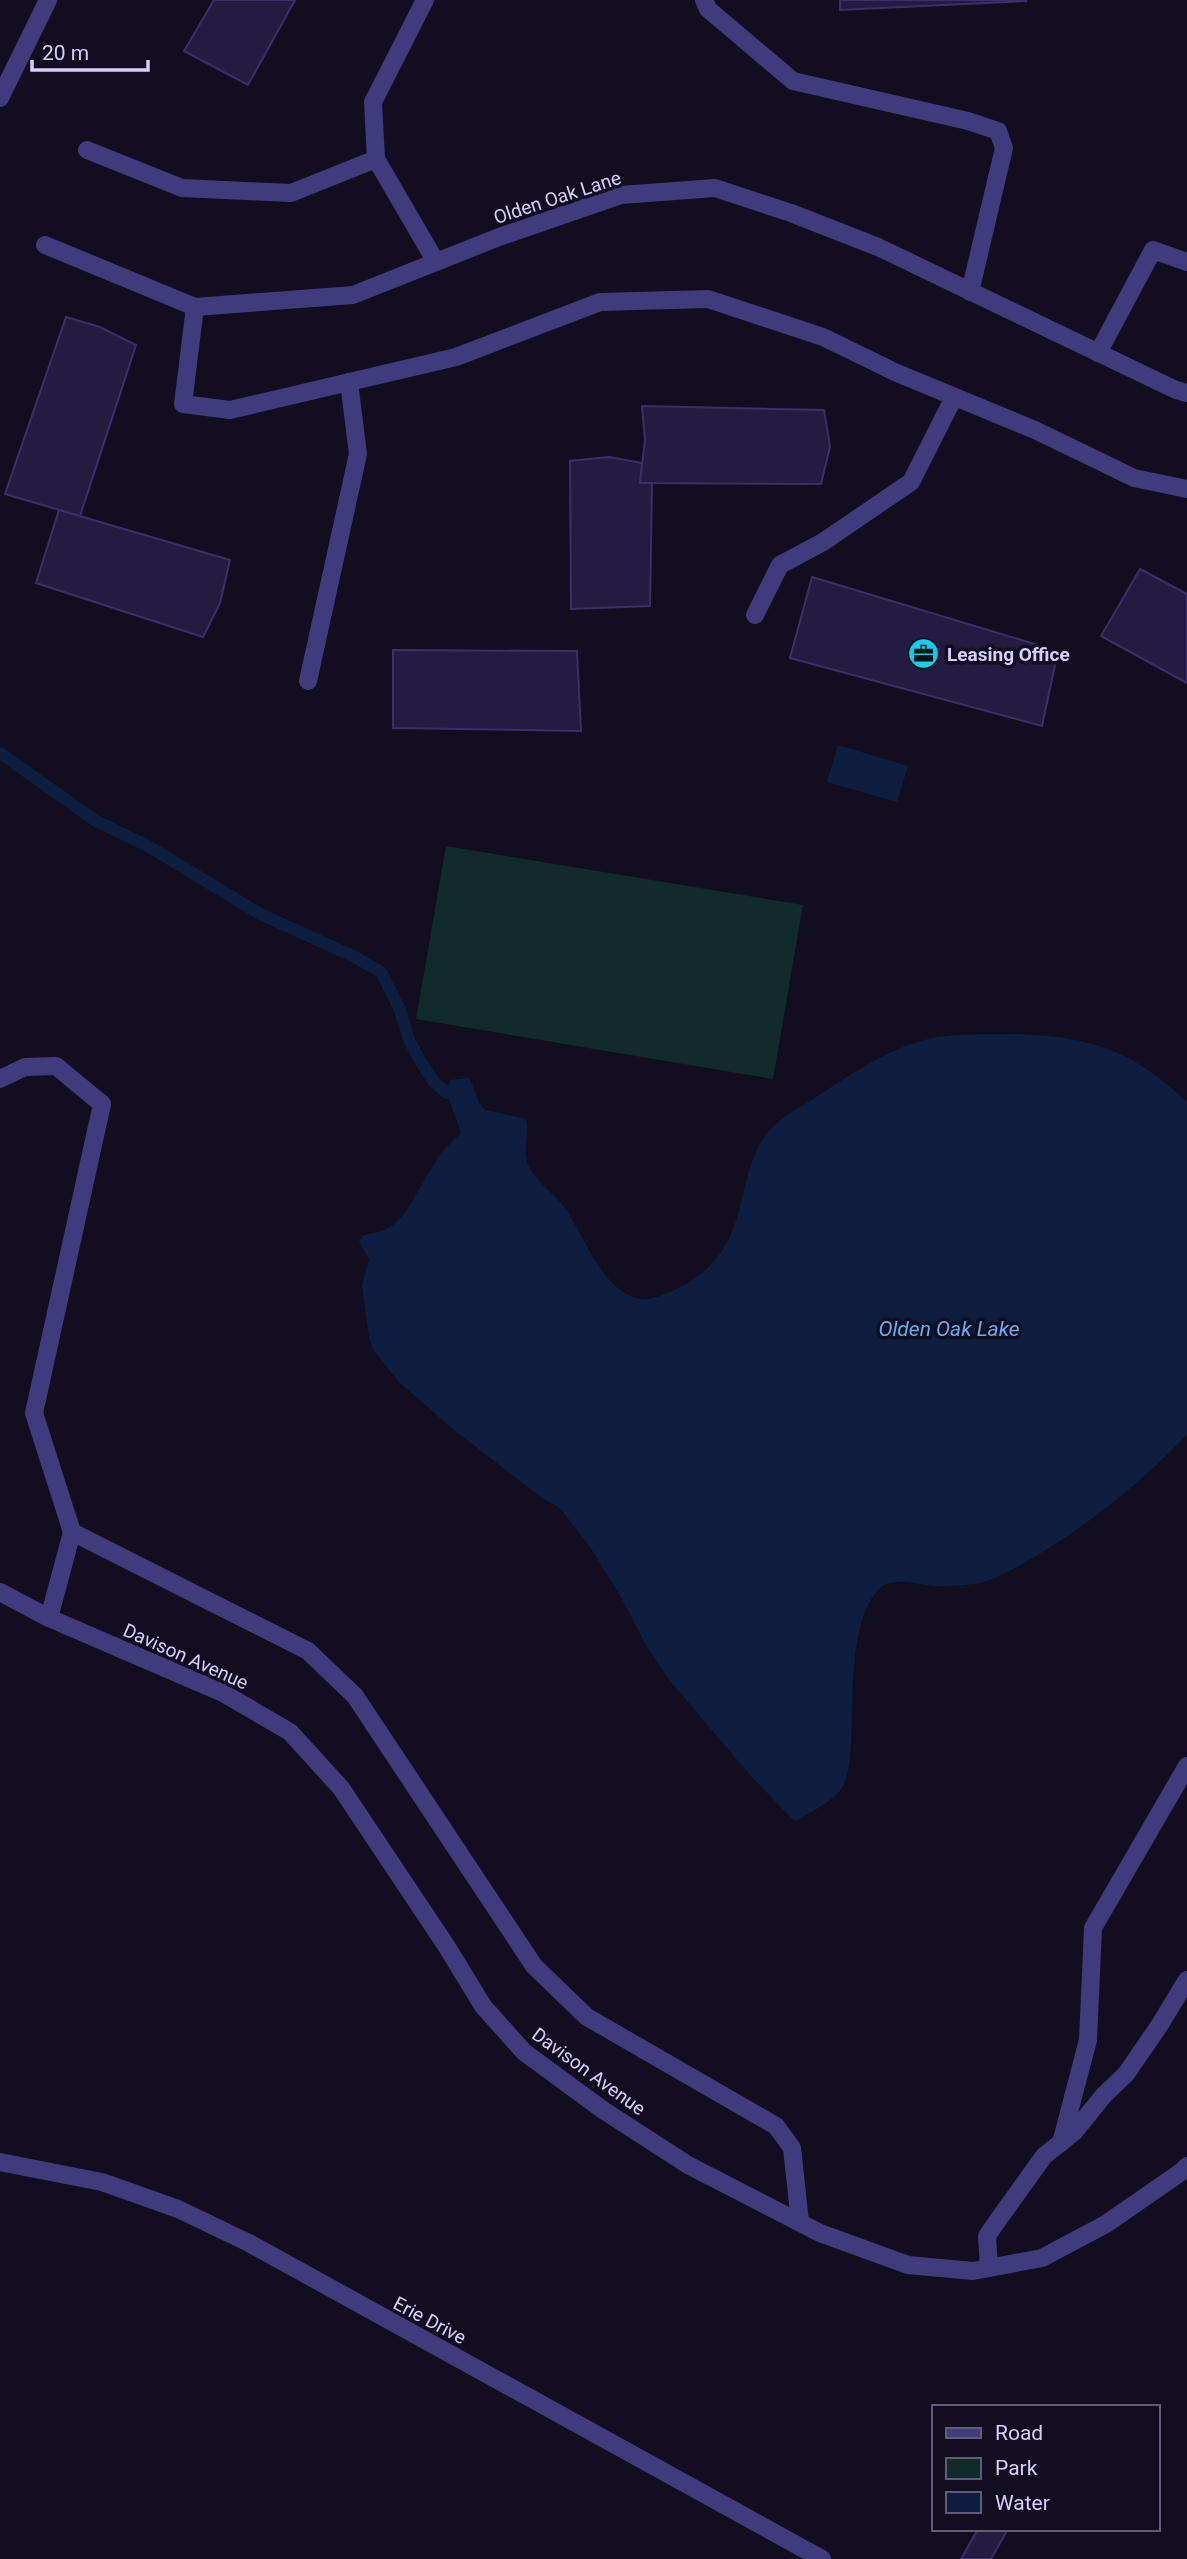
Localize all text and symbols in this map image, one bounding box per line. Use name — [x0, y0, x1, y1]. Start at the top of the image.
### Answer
scale bar — [32, 28, 147, 72]
text: 20 m — [42, 41, 89, 65]
street label: Olden Oak Lane — [491, 166, 624, 229]
office icon: Leasing Office — [907, 637, 941, 671]
place label: Leasing Office — [947, 643, 1070, 666]
water label: Olden Oak Lake — [878, 1317, 1020, 1341]
street label: Davison Avenue — [120, 1619, 252, 1694]
street label: Davison Avenue — [528, 2023, 650, 2120]
street label: Erie Drive — [389, 2292, 470, 2349]
legend — [932, 2405, 1159, 2531]
text: Road — [995, 2421, 1043, 2445]
text: Park — [995, 2456, 1038, 2480]
text: Water — [995, 2491, 1050, 2515]

